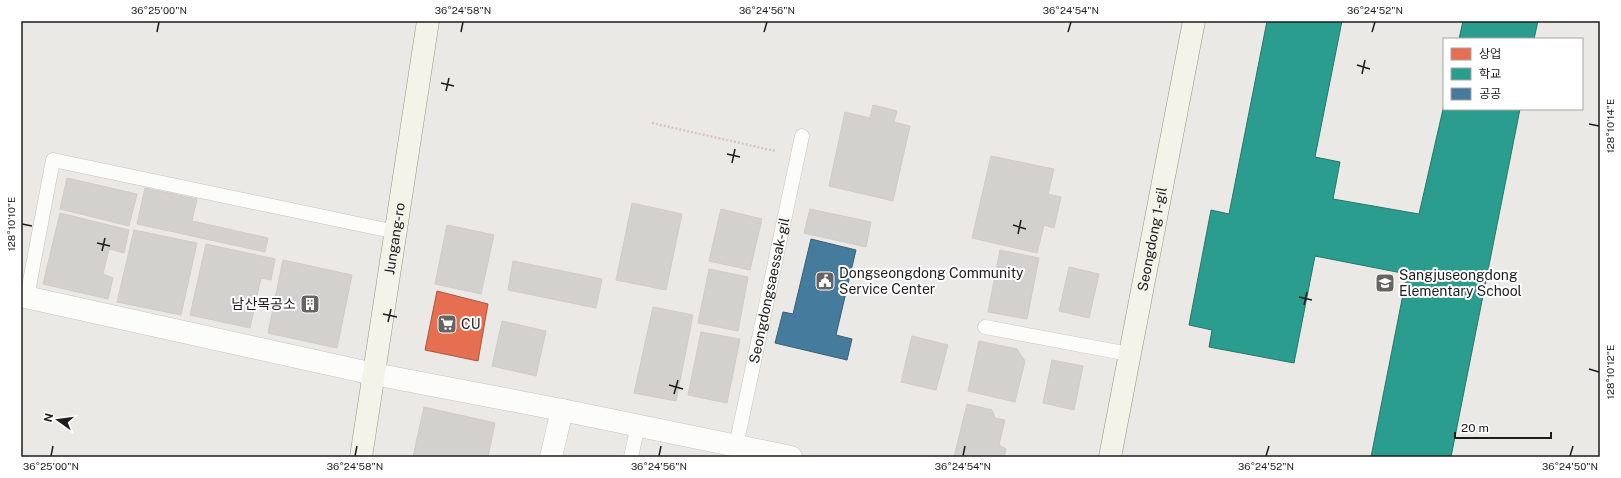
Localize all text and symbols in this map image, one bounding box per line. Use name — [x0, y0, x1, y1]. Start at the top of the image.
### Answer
text: 36°25'00"N — [131, 4, 187, 16]
text: 36°24'58"N — [435, 4, 491, 16]
text: 36°24'56"N — [739, 4, 795, 16]
text: 36°24'54"N — [1043, 4, 1099, 16]
text: 36°24'52"N — [1347, 4, 1403, 16]
legend — [1443, 38, 1583, 110]
text: 상업 — [1479, 47, 1501, 61]
text: 학교 — [1479, 67, 1501, 81]
text: 공공 — [1479, 87, 1501, 101]
text: 128°10'14"E — [1604, 99, 1616, 153]
street label: Seongdong 1-gil — [1134, 186, 1170, 292]
text: 128°10'10"E — [5, 197, 17, 251]
street label: Jungang-ro — [381, 201, 408, 276]
street label: Seongdongsaessak-gil — [746, 216, 792, 365]
place label: Dongseongdong Community Service Center — [839, 265, 1024, 297]
place label: Sangjuseongdong Elementary School — [1399, 267, 1522, 299]
public building icon: Dongseongdong Community Service Center — [814, 270, 836, 292]
school or university icon: Sangjuseongdong Elementary School — [1374, 272, 1396, 294]
building icon: 남산목공소 — [299, 293, 321, 315]
place label: 남산목공소 — [232, 296, 296, 312]
supermarket icon: CU — [436, 313, 458, 335]
place label: CU — [461, 316, 480, 332]
text: 128°10'12"E — [1604, 345, 1616, 399]
north arrow — [38, 400, 78, 440]
text: N — [41, 412, 55, 423]
scale bar — [1455, 414, 1551, 440]
text: 20 m — [1461, 421, 1489, 435]
text: 36°25'00"N — [23, 460, 79, 472]
text: 36°24'58"N — [327, 460, 383, 472]
text: 36°24'56"N — [631, 460, 687, 472]
text: 36°24'54"N — [935, 460, 991, 472]
text: 36°24'52"N — [1238, 460, 1294, 472]
text: 36°24'50"N — [1542, 460, 1598, 472]

